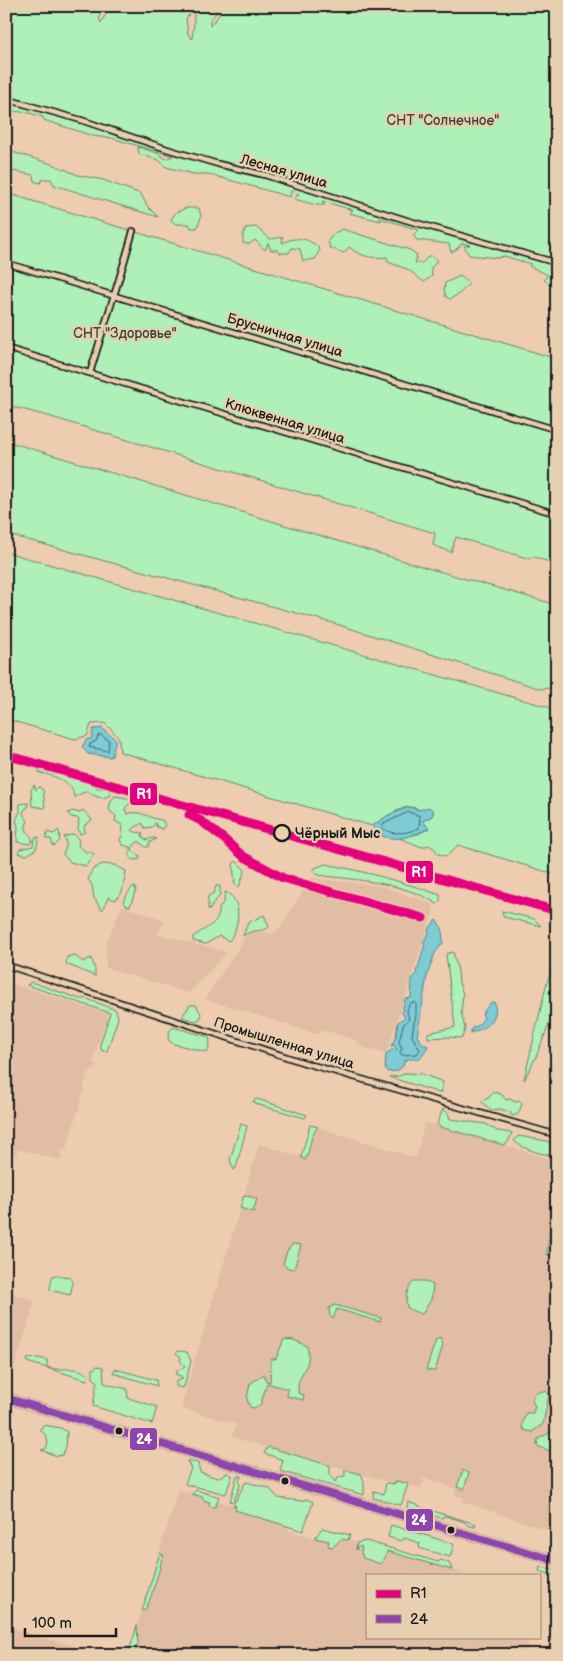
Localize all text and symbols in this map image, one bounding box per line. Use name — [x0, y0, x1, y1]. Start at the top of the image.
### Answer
park label: СНТ "Солнечное" — [387, 112, 499, 129]
street label: Лесная улица — [237, 150, 330, 192]
street label: Брусничная улица — [225, 309, 346, 361]
park label: СНТ "Здоровье" — [73, 325, 177, 342]
street label: Клюквенная улица — [223, 395, 348, 448]
line badge: R1 — [129, 782, 158, 806]
text: R1 — [136, 786, 152, 803]
marker: Чёрный Мыс — [273, 824, 291, 842]
place label: Чёрный Мыс — [295, 825, 380, 842]
line badge: R1 — [405, 860, 434, 884]
text: R1 — [411, 864, 427, 881]
street label: Промышленная улица — [212, 1014, 357, 1073]
unlabelled marker — [114, 1426, 124, 1436]
line badge: 24 — [129, 1427, 158, 1451]
text: 24 — [136, 1431, 153, 1448]
unlabelled marker — [280, 1476, 290, 1486]
line badge: 24 — [405, 1508, 434, 1532]
text: 24 — [411, 1512, 428, 1529]
unlabelled marker — [446, 1525, 456, 1535]
legend — [366, 1574, 540, 1638]
text: R1 — [410, 1584, 426, 1603]
scale bar — [25, 1606, 116, 1638]
text: 24 — [410, 1610, 428, 1629]
text: 100 m — [32, 1614, 72, 1633]

